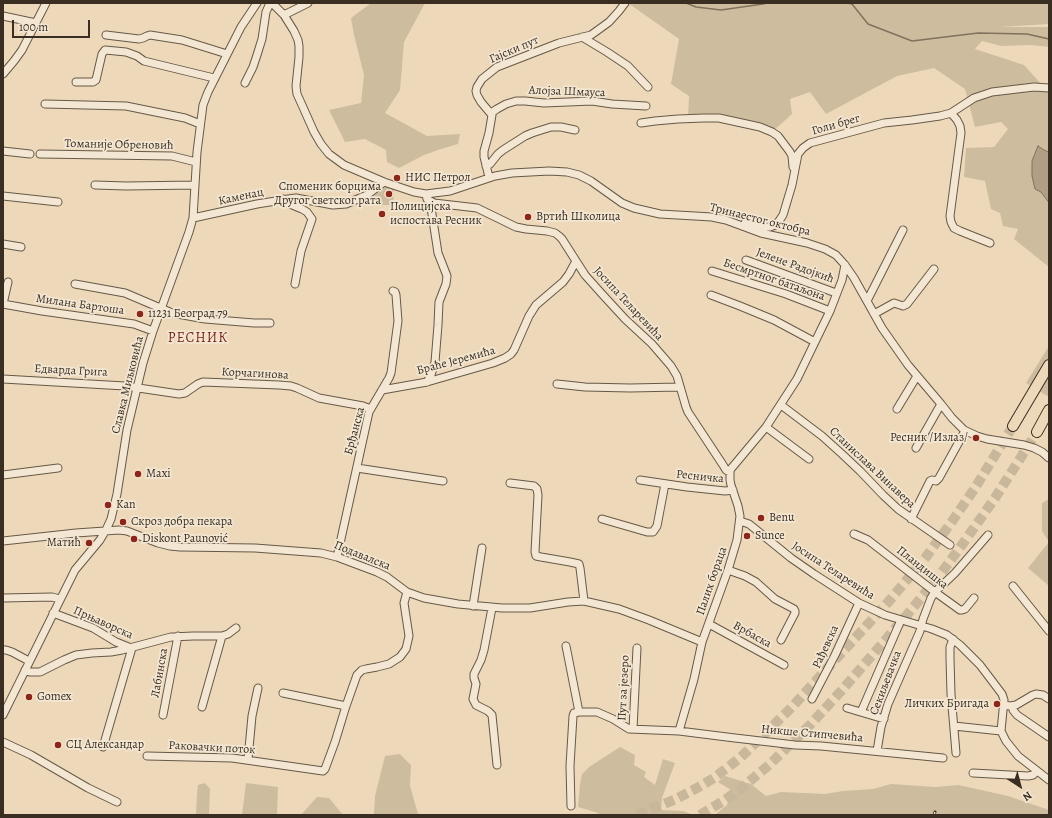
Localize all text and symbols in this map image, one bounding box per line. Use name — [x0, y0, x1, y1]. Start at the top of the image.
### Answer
scale bar — [14, 12, 92, 38]
text: 100 m — [19, 19, 48, 35]
street label: Гајски пут — [487, 33, 541, 67]
street label: Алојза Шмауса — [528, 83, 606, 101]
street label: Голи брег — [810, 111, 862, 139]
street label: Томаније Обреновић — [64, 137, 174, 153]
place label: НИС Петрол — [405, 171, 470, 185]
marker: НИС Петрол — [392, 173, 402, 183]
place label: Споменик борцима Другог светског рата — [274, 180, 381, 208]
street label: Каменац — [217, 185, 265, 209]
marker: Споменик борцима Другог светског рата — [384, 189, 394, 199]
place label: Полицијска испостава Ресник — [390, 200, 482, 228]
street label: Тринаестог октобра — [708, 201, 812, 239]
marker: Полицијска испостава Ресник — [377, 209, 387, 219]
place label: Вртић Школица — [536, 210, 620, 224]
marker: Вртић Школица — [523, 212, 533, 222]
street label: Јелене Радојкић — [754, 245, 836, 287]
street label: Бесмртног батаљона — [721, 256, 827, 304]
street label: Јосипа Теларевића — [590, 264, 666, 344]
street label: Милана Бартоша — [35, 292, 125, 318]
place label: 11231 Београд 79 — [148, 307, 228, 321]
marker: 11231 Београд 79 — [135, 309, 145, 319]
district label: РЕСНИК — [168, 331, 228, 347]
street label: Славка Миљковића — [109, 335, 147, 435]
street label: Браће Јеремића — [415, 344, 497, 378]
street label: Едварда Грига — [34, 362, 108, 380]
street label: Корчагинова — [221, 365, 289, 383]
street label: Брђанска — [342, 405, 368, 457]
street label: Станислава Винавера — [826, 424, 918, 512]
place label: Ресник /Излаз/ — [890, 431, 968, 445]
marker: Ресник /Излаз/ — [971, 433, 981, 443]
place label: Maxi — [146, 467, 171, 481]
street label: Ресничка — [675, 467, 725, 487]
marker: Maxi — [133, 469, 143, 479]
place label: Kan — [116, 498, 136, 512]
marker: Kan — [103, 500, 113, 510]
place label: Benu — [769, 511, 794, 525]
marker: Benu — [756, 513, 766, 523]
place label: Скроз добра пекара — [131, 515, 233, 529]
marker: Скроз добра пекара — [118, 517, 128, 527]
place label: Sunce — [755, 529, 785, 543]
marker: Sunce — [742, 531, 752, 541]
place label: Diskont Paunović — [142, 532, 228, 546]
marker: Diskont Paunović — [129, 534, 139, 544]
place label: Матић — [47, 536, 81, 550]
marker: Матић — [84, 538, 94, 548]
street label: Подавалска — [332, 538, 392, 574]
street label: Јосипа Теларевића — [789, 539, 877, 603]
street label: Пландишка — [893, 543, 951, 593]
street label: Палих бораца — [694, 545, 730, 617]
street label: Прњаворска — [71, 603, 135, 643]
street label: Врбаска — [730, 619, 774, 651]
street label: Рађевска — [810, 623, 842, 671]
street label: Лабинска — [149, 647, 171, 699]
street label: Секиљевачка — [867, 649, 905, 717]
street label: Пут за језеро — [615, 655, 633, 721]
place label: Gomex — [37, 690, 72, 704]
marker: Gomex — [24, 692, 34, 702]
place label: Личких Бригада — [905, 697, 989, 711]
marker: Личких Бригада — [992, 699, 1002, 709]
street label: Никше Стипчевића — [760, 722, 864, 746]
place label: СЦ Александар — [66, 738, 144, 752]
street label: Раковачки поток — [168, 739, 256, 757]
marker: СЦ Александар — [53, 740, 63, 750]
north arrow — [1000, 766, 1040, 806]
text: N — [1020, 788, 1035, 805]

